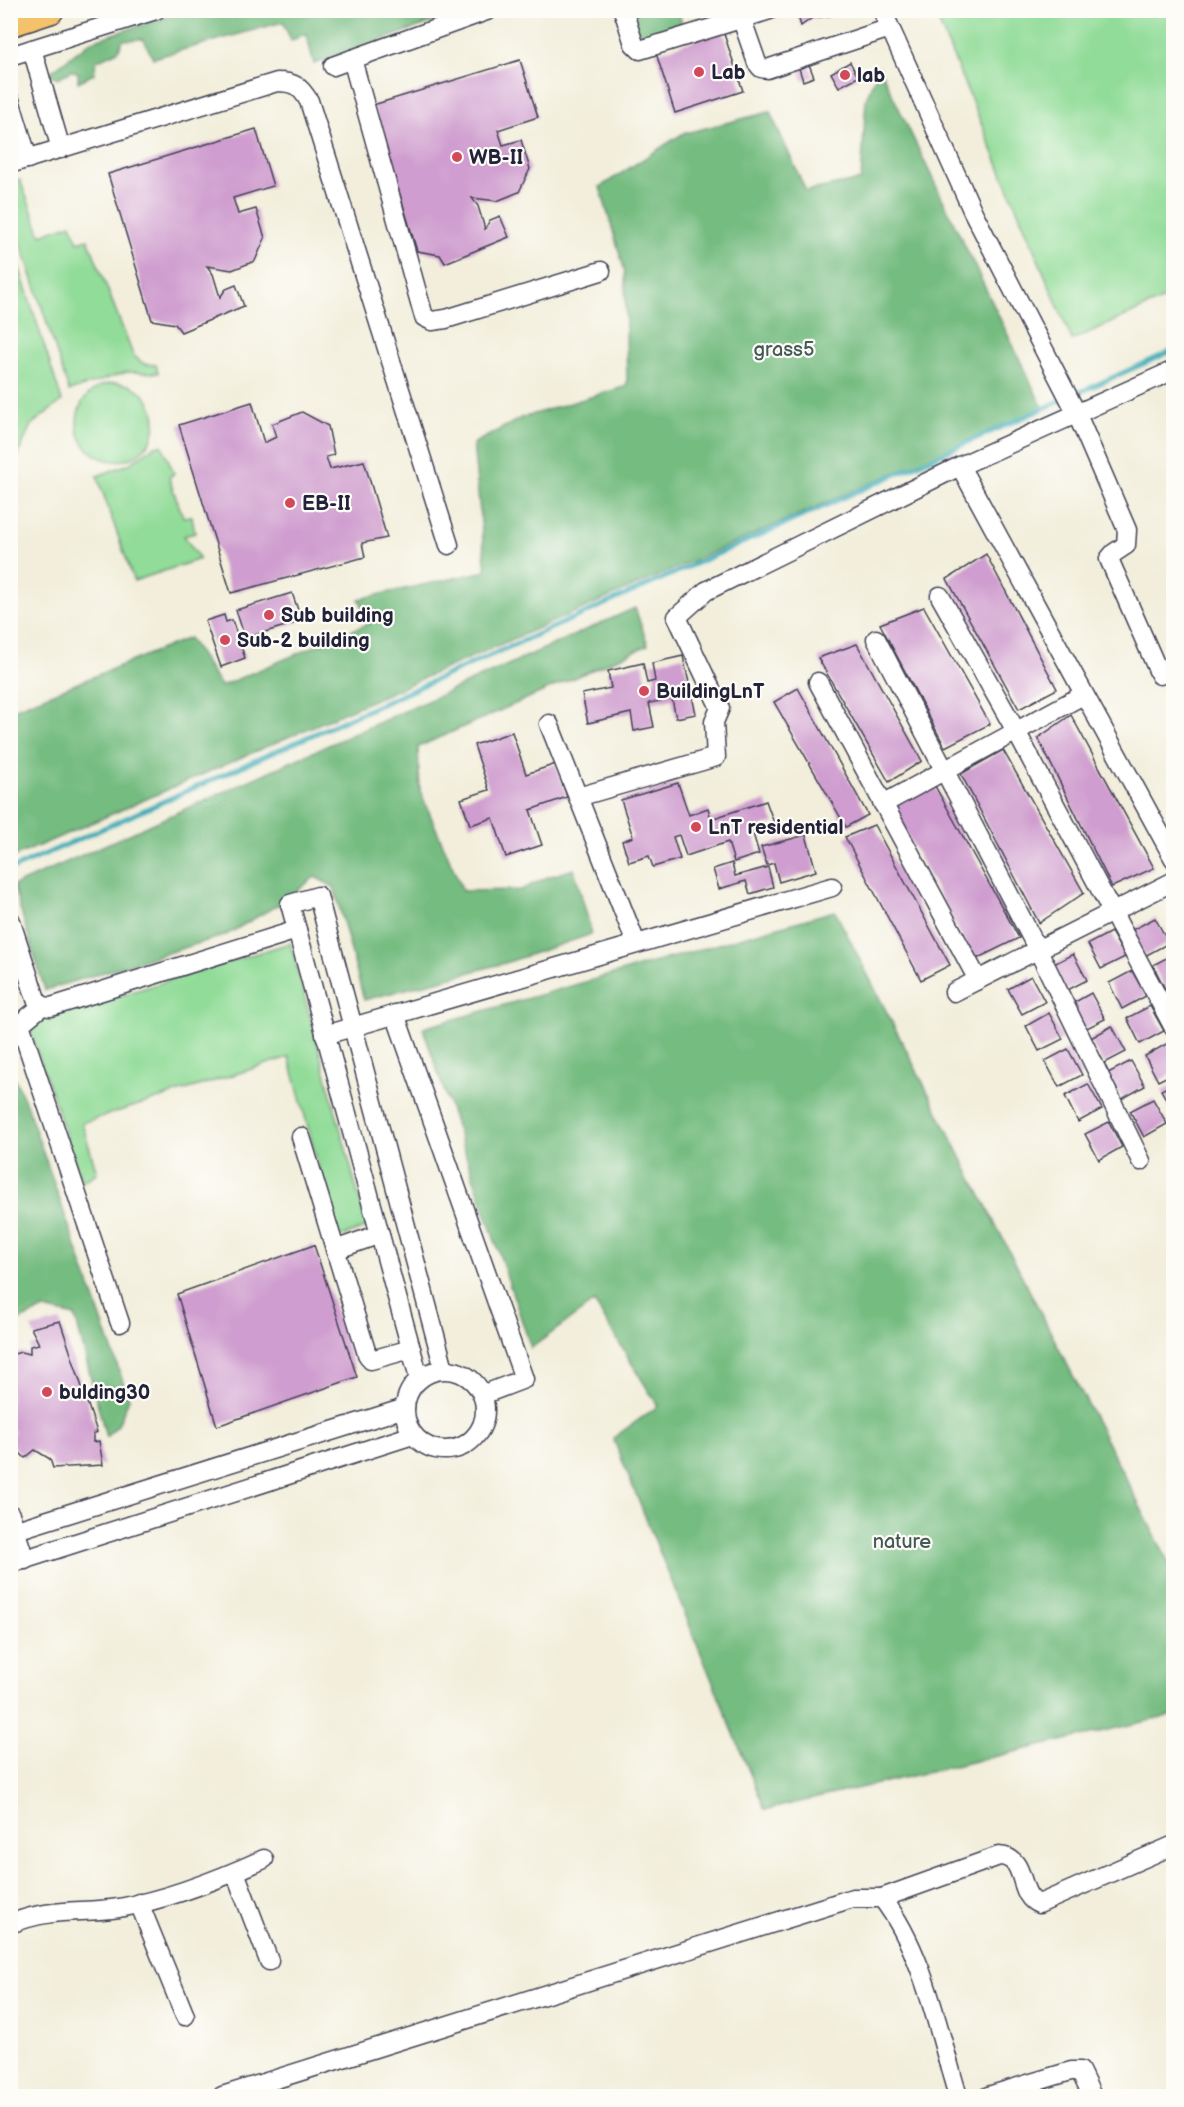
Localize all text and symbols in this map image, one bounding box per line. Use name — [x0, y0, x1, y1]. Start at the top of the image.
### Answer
place label: Lab — [711, 61, 746, 85]
place label: lab — [857, 64, 886, 88]
marker: Lab — [692, 65, 706, 79]
marker: lab — [838, 68, 852, 82]
place label: WB-II — [469, 146, 523, 170]
marker: WB-II — [450, 150, 464, 164]
park label: grass5 — [754, 338, 814, 362]
place label: EB-II — [302, 492, 351, 516]
marker: EB-II — [283, 496, 297, 510]
place label: Sub building — [281, 604, 394, 628]
marker: Sub building — [262, 608, 276, 622]
place label: Sub-2 building — [237, 629, 370, 653]
marker: Sub-2 building — [218, 633, 232, 647]
place label: BuildingLnT — [656, 680, 765, 704]
marker: BuildingLnT — [637, 684, 651, 698]
place label: LnT residential — [708, 816, 844, 840]
marker: LnT residential — [689, 820, 703, 834]
place label: bulding30 — [59, 1381, 150, 1405]
marker: bulding30 — [40, 1385, 54, 1399]
park label: nature — [873, 1530, 931, 1554]

